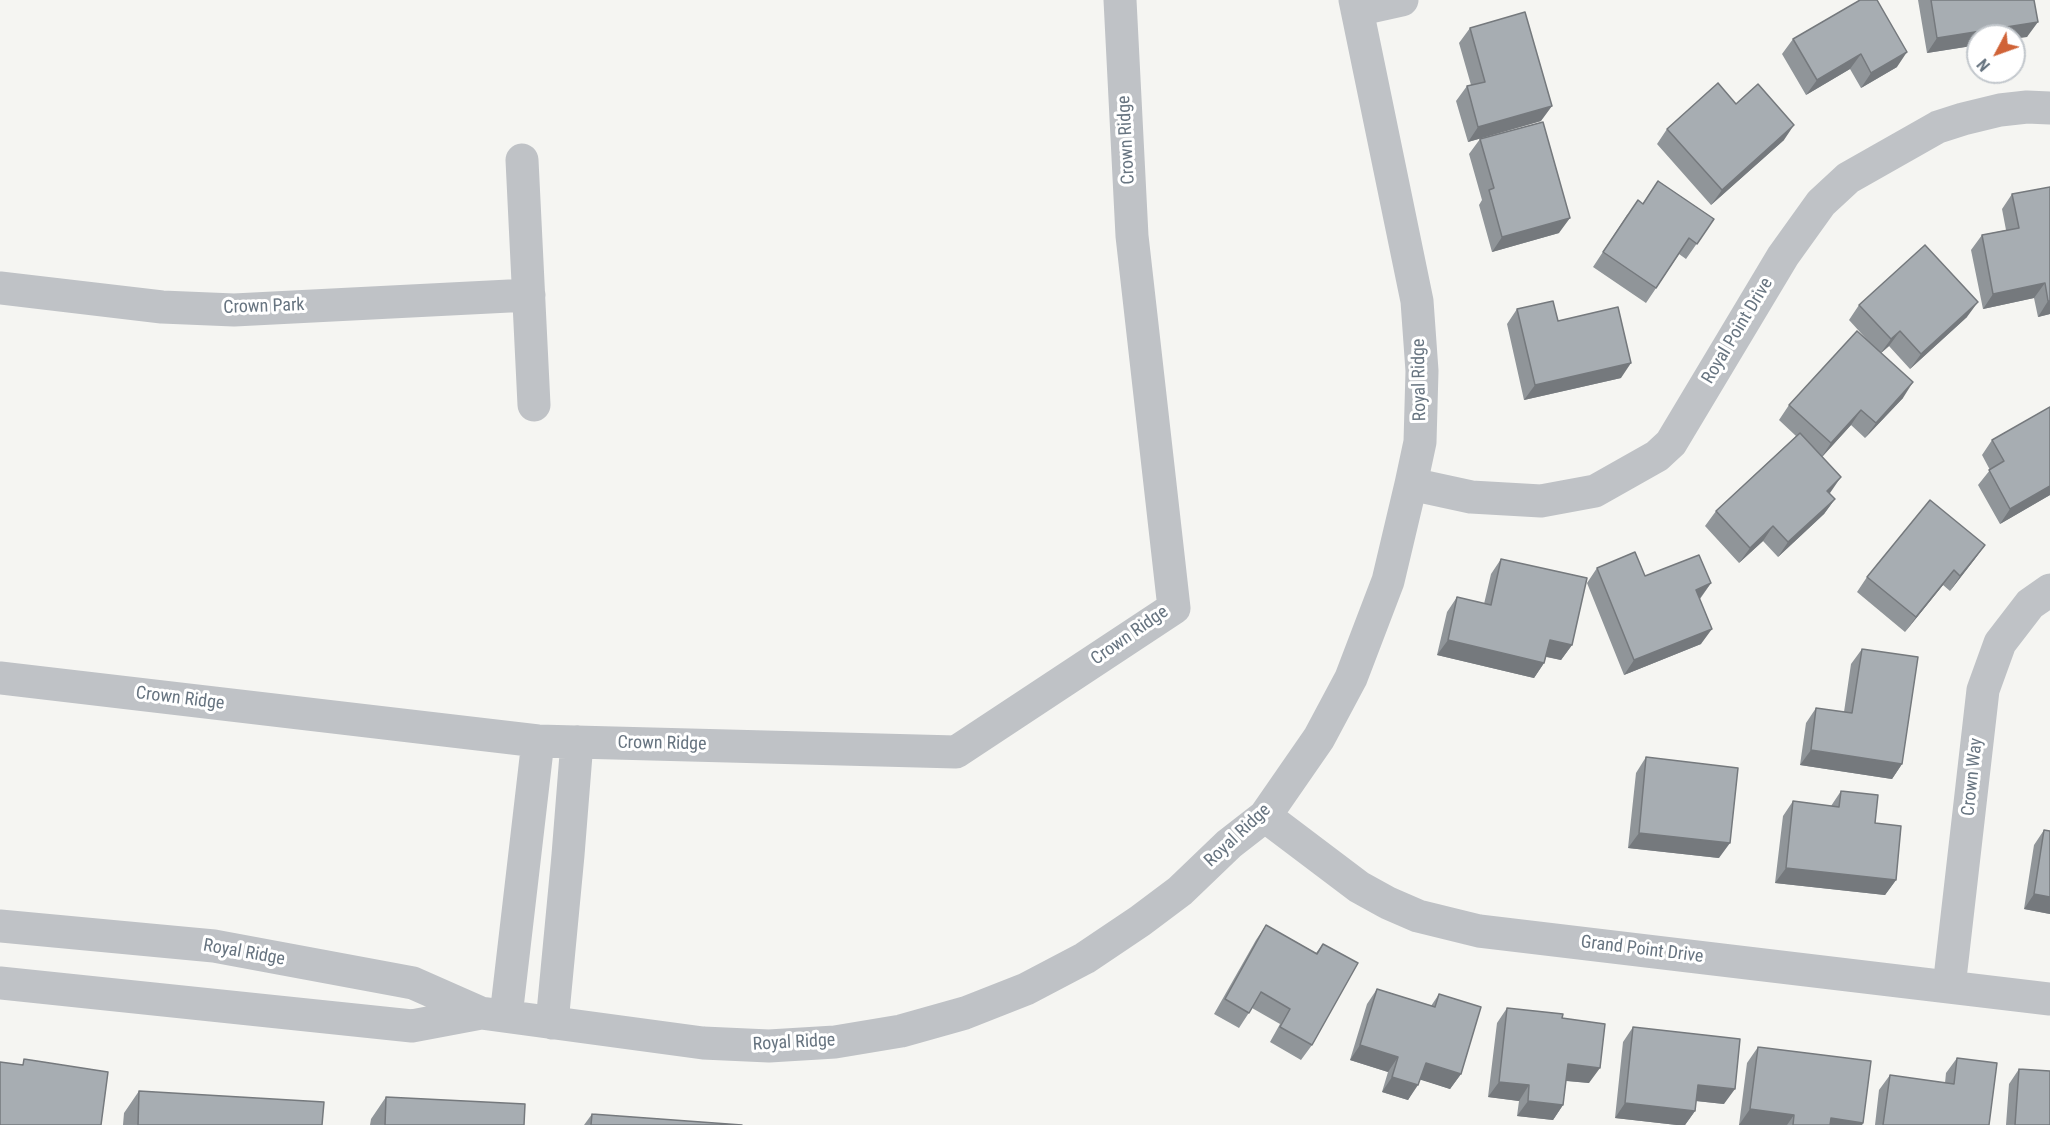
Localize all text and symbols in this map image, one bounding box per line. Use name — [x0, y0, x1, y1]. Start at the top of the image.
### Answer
north arrow — [1966, 24, 2026, 84]
text: N — [1973, 55, 1994, 75]
street label: Crown Ridge — [1114, 95, 1140, 185]
street label: Royal Point Drive — [1698, 274, 1778, 388]
street label: Crown Park — [223, 295, 305, 319]
street label: Royal Ridge — [1408, 339, 1432, 421]
street label: Crown Ridge — [1087, 602, 1173, 670]
street label: Crown Ridge — [135, 683, 225, 715]
street label: Crown Ridge — [617, 732, 707, 756]
street label: Crown Way — [1958, 737, 1988, 817]
street label: Royal Ridge — [1200, 800, 1276, 872]
street label: Grand Point Drive — [1580, 932, 1704, 968]
street label: Royal Ridge — [201, 935, 287, 971]
street label: Royal Ridge — [752, 1030, 836, 1056]

